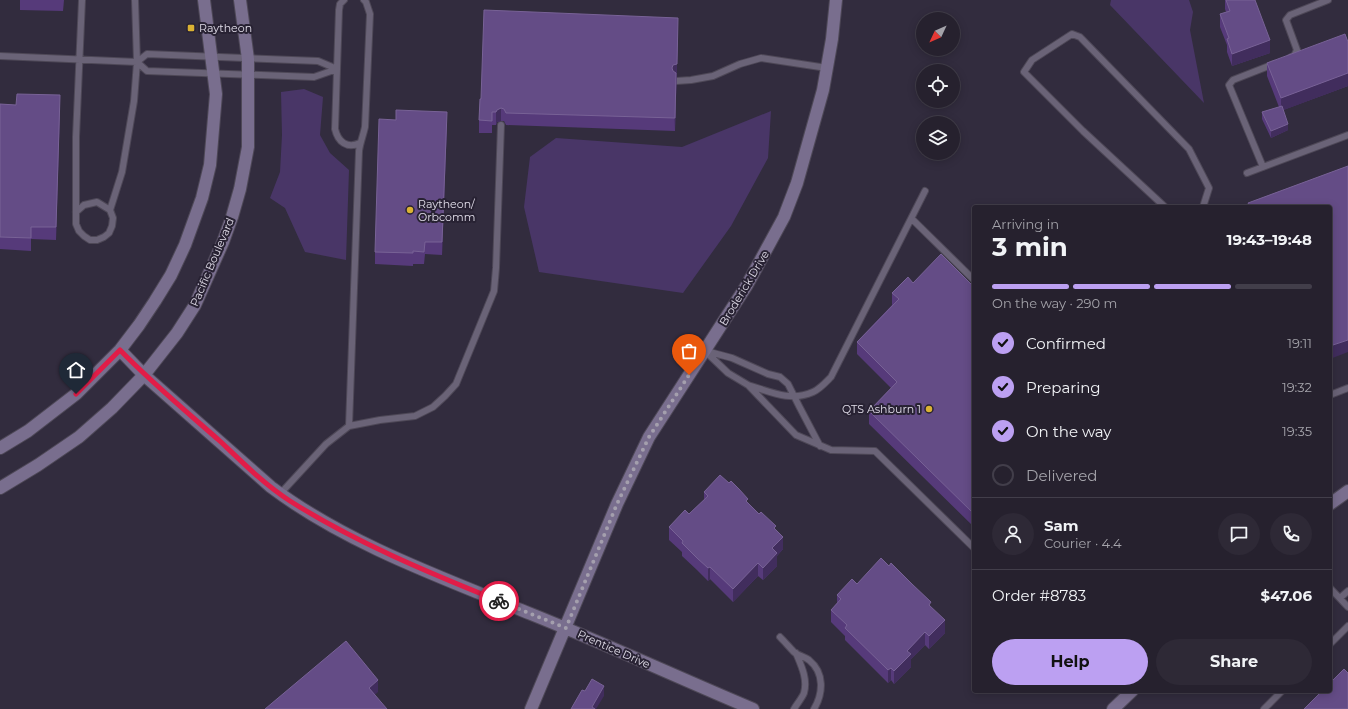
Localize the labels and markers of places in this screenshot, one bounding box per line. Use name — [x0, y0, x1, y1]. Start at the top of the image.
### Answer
place label: Raytheon — [199, 21, 252, 35]
marker: Raytheon — [186, 23, 196, 33]
place label: Raytheon/ Orbcomm — [418, 197, 476, 224]
marker: Raytheon/ Orbcomm — [405, 205, 415, 215]
pin — [672, 334, 706, 375]
pin — [59, 353, 93, 394]
place label: QTS Ashburn 1 — [842, 402, 921, 416]
marker: QTS Ashburn 1 — [924, 404, 934, 414]

